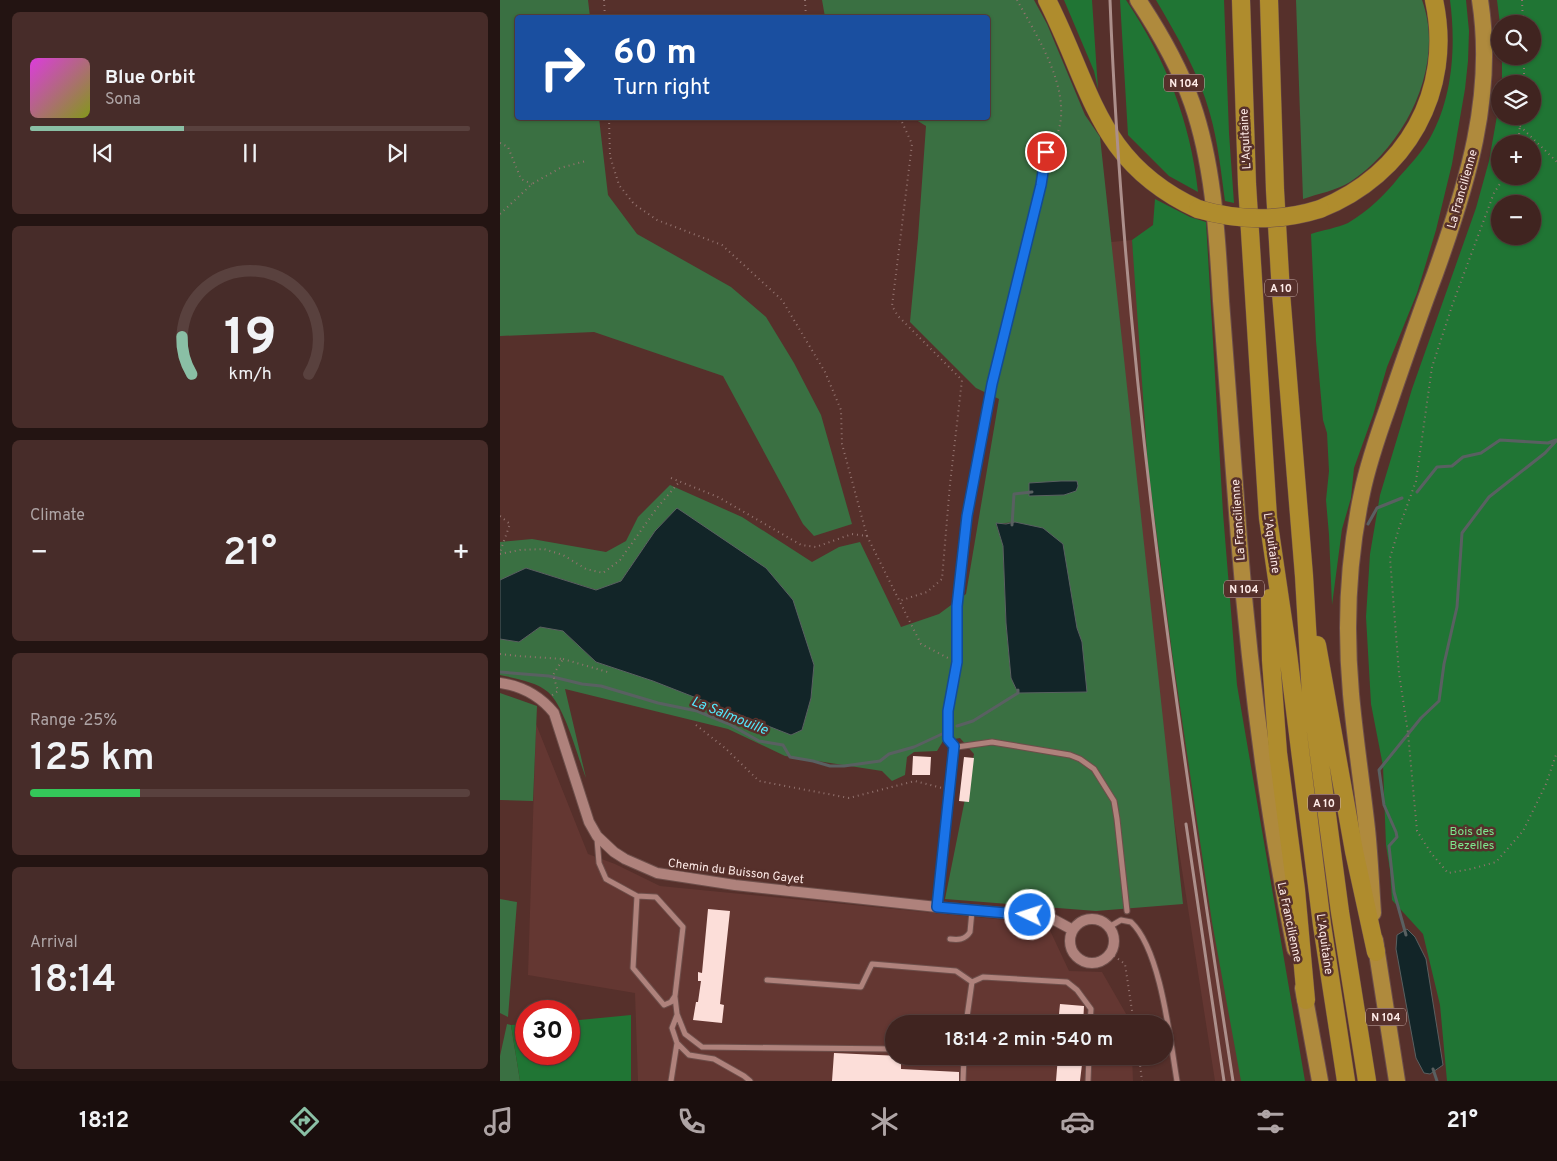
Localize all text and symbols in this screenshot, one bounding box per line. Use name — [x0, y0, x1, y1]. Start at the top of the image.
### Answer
map controls — [1491, 15, 1541, 245]
button: search — [1491, 15, 1541, 65]
text: 60 m — [613, 32, 697, 76]
icon: right — [530, 35, 595, 100]
text: Blue Orbit — [105, 66, 195, 90]
text: Turn right — [613, 75, 710, 102]
road number: N 104 — [1164, 75, 1204, 92]
button: layers — [1491, 75, 1541, 125]
text: Sona — [105, 90, 141, 110]
street label: L'Aquitaine — [1236, 108, 1256, 170]
pin — [1025, 131, 1067, 173]
button: + — [1491, 135, 1541, 185]
icon: arrive — [1032, 138, 1060, 166]
icon: previous — [89, 139, 117, 167]
icon: pause — [236, 139, 264, 167]
icon: next — [383, 139, 411, 167]
street label: La Francilienne — [1444, 148, 1482, 231]
button: − — [1491, 195, 1541, 245]
road number: A 10 — [1265, 280, 1297, 296]
text: 19 — [224, 307, 276, 373]
text: km/h — [228, 363, 272, 386]
street label: La Francilienne — [1228, 479, 1250, 561]
text: Climate — [30, 506, 85, 526]
street label: L'Aquitaine — [1259, 512, 1283, 574]
text: 21° — [223, 530, 277, 579]
text: − — [30, 536, 48, 572]
text: + — [452, 536, 470, 572]
road number: N 104 — [1224, 580, 1264, 598]
water label: La Salmouille — [689, 693, 771, 740]
text: Range · 25% — [30, 711, 117, 731]
text: 125 km — [30, 735, 155, 784]
road number: A 10 — [1308, 794, 1340, 811]
park label: Bois des Bezelles — [1450, 824, 1494, 854]
street label: Chemin du Buisson Gayet — [667, 856, 805, 888]
street label: La Francilienne — [1273, 881, 1305, 964]
position arrow — [1003, 888, 1055, 940]
street label: L'Aquitaine — [1312, 913, 1336, 975]
text: Arrival — [30, 933, 78, 953]
text: 18:14 — [30, 957, 116, 1006]
speed limit sign: 30 — [515, 1000, 580, 1065]
road number: N 104 — [1366, 1009, 1406, 1026]
text: 18:14 · 2 min · 540 m — [945, 1028, 1113, 1052]
icon: directions — [287, 1104, 322, 1139]
icon: music — [481, 1104, 516, 1139]
icon: phone — [674, 1104, 709, 1139]
icon: climate — [867, 1104, 902, 1139]
icon: car — [1060, 1104, 1095, 1139]
icon: filters — [1253, 1104, 1288, 1139]
text: 18:12 — [79, 1108, 129, 1135]
text: 21° — [1446, 1108, 1478, 1135]

